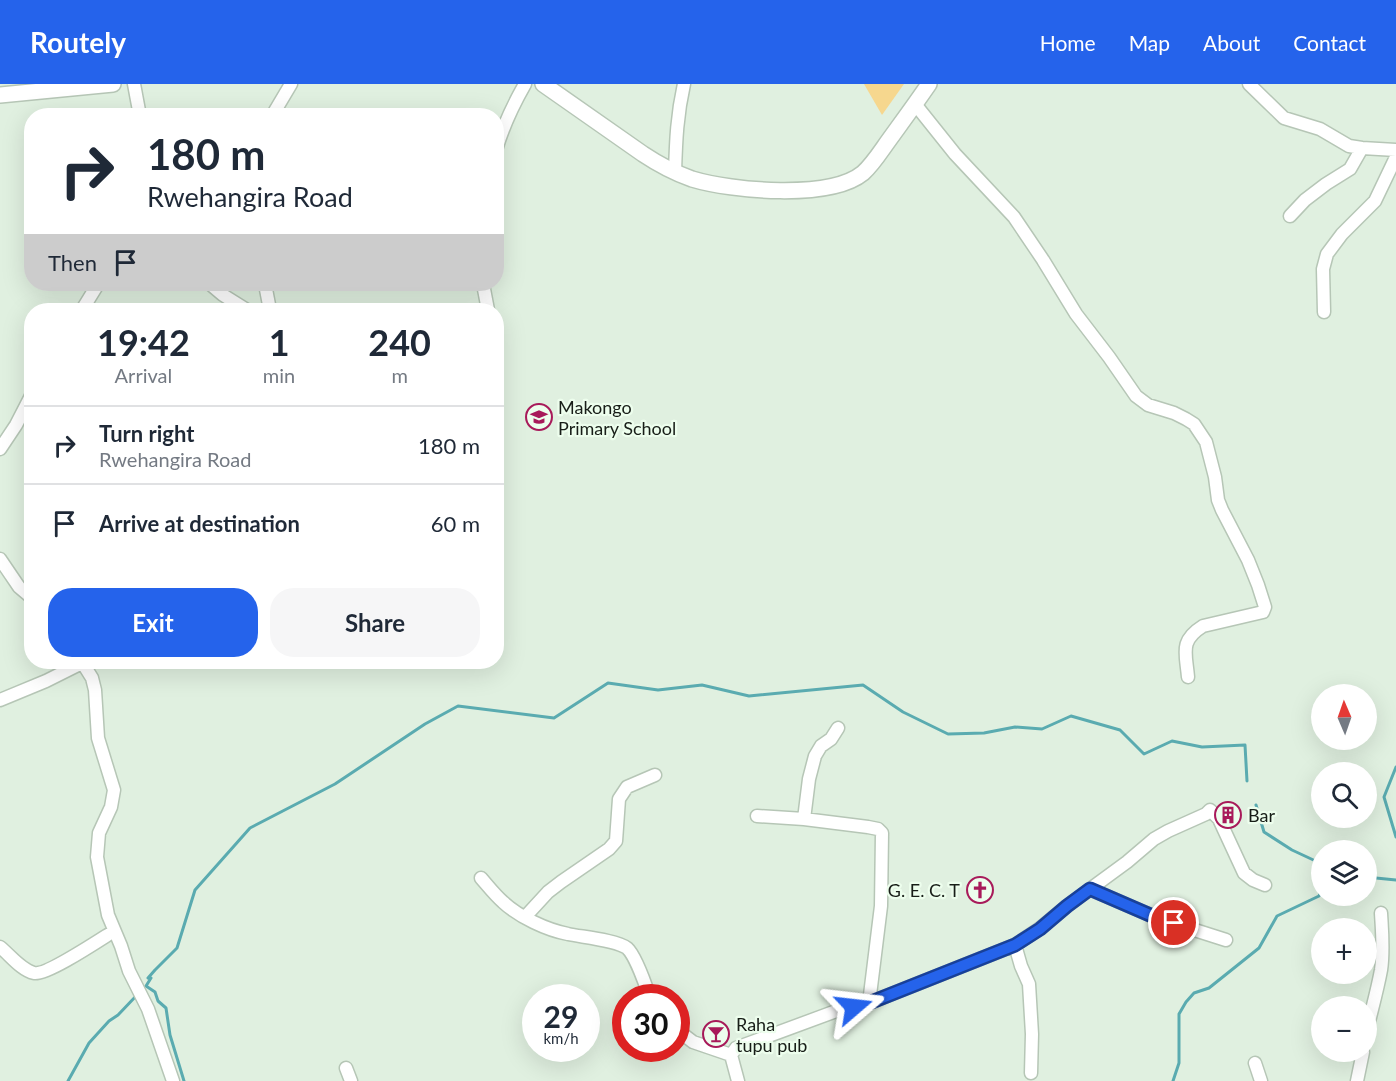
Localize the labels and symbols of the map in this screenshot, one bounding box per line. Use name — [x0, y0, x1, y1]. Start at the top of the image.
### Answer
place label: Makongo Primary School — [558, 396, 676, 439]
school or university icon: Makongo Primary School — [524, 402, 554, 432]
north arrow — [1311, 684, 1377, 750]
building icon: Bar — [1213, 800, 1243, 830]
place label: Bar — [1248, 804, 1275, 826]
church icon: G. E. C. T — [965, 875, 995, 905]
place label: G. E. C. T — [888, 879, 960, 901]
pin — [1148, 897, 1199, 948]
position arrow — [822, 975, 886, 1039]
speed limit sign: 30 — [612, 984, 690, 1062]
place label: Raha tupu pub — [736, 1013, 807, 1056]
bar icon: Raha tupu pub — [701, 1019, 731, 1049]

